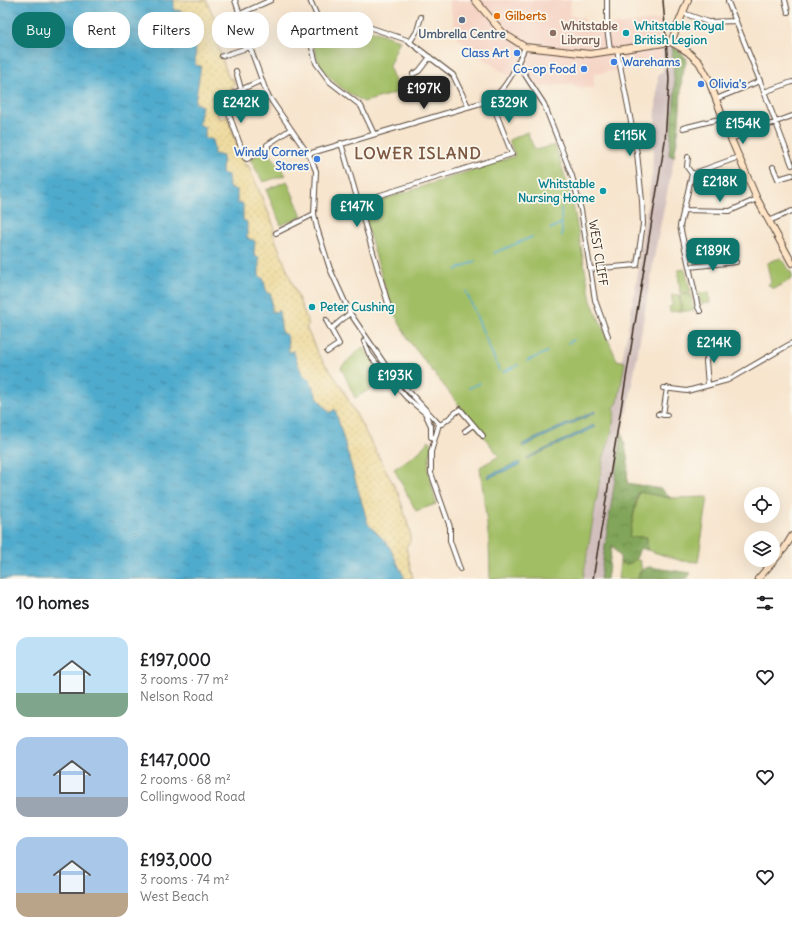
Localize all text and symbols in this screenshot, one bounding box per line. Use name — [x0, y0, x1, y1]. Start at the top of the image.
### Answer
place label: Gilberts — [505, 8, 547, 23]
marker: Gilberts — [492, 11, 502, 21]
chip: Buy — [12, 12, 65, 48]
chip: Rent — [73, 12, 130, 48]
chip: Filters — [138, 12, 204, 48]
chip: New — [212, 12, 269, 48]
chip: Apartment — [277, 12, 373, 48]
marker: Umbrella Centre — [457, 15, 467, 25]
place label: Whitstable Library — [561, 18, 618, 48]
place label: Whitstable Royal British Legion — [634, 18, 725, 48]
place label: Umbrella Centre — [418, 26, 506, 41]
marker: Whitstable Library — [548, 28, 558, 38]
marker: Whitstable Royal British Legion — [621, 28, 631, 38]
place label: Class Art — [461, 45, 510, 60]
marker: Class Art — [512, 48, 522, 58]
place label: Warehams — [622, 54, 681, 69]
marker: Warehams — [609, 57, 619, 67]
place label: Co-op Food — [513, 61, 576, 77]
marker: Co-op Food — [579, 64, 589, 74]
pin: £197K — [396, 76, 452, 110]
place label: Olivia's — [709, 76, 747, 91]
marker: Olivia's — [696, 79, 706, 89]
text: £197K — [407, 80, 441, 97]
pin: £242K — [213, 90, 269, 124]
pin: £329K — [481, 90, 537, 124]
text: £242K — [223, 94, 259, 111]
text: £329K — [491, 94, 528, 111]
pin: £154K — [715, 111, 771, 145]
text: £154K — [726, 115, 761, 132]
pin: £115K — [602, 123, 658, 157]
text: £115K — [614, 127, 646, 144]
district label: LOWER ISLAND — [354, 143, 482, 163]
place label: Windy Corner Stores — [234, 144, 310, 173]
marker: Windy Corner Stores — [312, 154, 322, 164]
pin: £218K — [692, 169, 748, 203]
text: £218K — [703, 173, 737, 190]
place label: Whitstable Nursing Home — [518, 176, 596, 206]
marker: Whitstable Nursing Home — [598, 186, 608, 196]
pin: £147K — [329, 194, 385, 228]
text: £147K — [340, 198, 374, 215]
street label: WEST CLIFF — [586, 219, 611, 287]
pin: £189K — [685, 238, 741, 272]
text: £189K — [696, 242, 730, 259]
place label: Peter Cushing — [320, 299, 395, 315]
marker: Peter Cushing — [307, 302, 317, 312]
pin: £214K — [686, 330, 742, 364]
text: £214K — [697, 334, 731, 351]
pin: £193K — [367, 363, 423, 397]
text: £193K — [378, 367, 412, 384]
map controls — [744, 487, 780, 567]
button: locate — [744, 487, 780, 523]
button: layers — [744, 531, 780, 567]
text: 10 homes — [16, 592, 89, 614]
icon: filters — [754, 592, 776, 614]
text: £197,000 — [140, 649, 211, 671]
icon: home — [48, 653, 96, 701]
icon: heart — [754, 666, 776, 688]
text: 3 rooms · 77 m² — [140, 671, 229, 688]
text: Nelson Road — [140, 688, 213, 705]
text: £147,000 — [140, 749, 211, 771]
icon: home — [48, 753, 96, 801]
icon: heart — [754, 766, 776, 788]
text: 2 rooms · 68 m² — [140, 771, 231, 788]
text: Collingwood Road — [140, 788, 245, 805]
text: £193,000 — [140, 849, 212, 871]
icon: home — [48, 853, 96, 901]
icon: heart — [754, 866, 776, 888]
text: 3 rooms · 74 m² — [140, 871, 230, 888]
text: West Beach — [140, 888, 209, 905]

